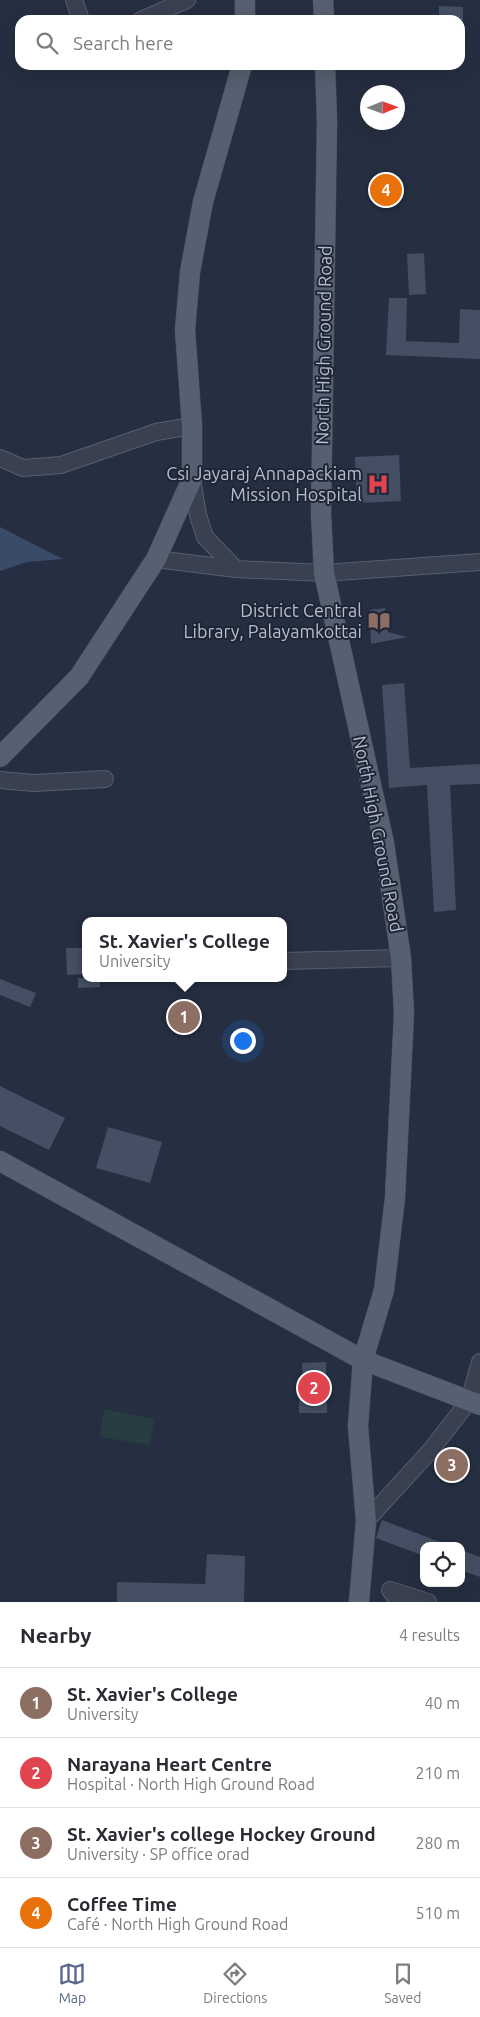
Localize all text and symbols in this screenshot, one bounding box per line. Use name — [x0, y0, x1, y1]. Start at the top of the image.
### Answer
search box — [15, 15, 465, 70]
icon: search — [33, 29, 61, 57]
text: Search here — [73, 32, 173, 54]
north arrow — [360, 85, 405, 130]
pin: 4 — [370, 171, 402, 209]
street label: North High Ground Road — [311, 245, 335, 445]
place label: Csi Jayaraj Annapackiam Mission Hospital — [166, 463, 362, 504]
hospital icon: Csi Jayaraj Annapackiam Mission Hospital — [365, 471, 391, 497]
place label: District Central Library, Palayamkottai — [183, 600, 362, 641]
library icon: District Central Library, Palayamkottai — [366, 608, 392, 634]
street label: North High Ground Road — [350, 734, 408, 934]
popup — [82, 917, 287, 982]
text: St. Xavier's College — [99, 930, 270, 952]
text: University — [99, 952, 170, 970]
pin: 1 — [168, 998, 200, 1036]
your location — [230, 1028, 256, 1054]
pin: 2 — [298, 1369, 330, 1407]
pin: 3 — [436, 1446, 468, 1484]
map controls — [420, 1542, 465, 1587]
button: locate — [420, 1542, 465, 1587]
text: Nearby — [20, 1623, 91, 1647]
text: 4 results — [399, 1626, 460, 1644]
text: St. Xavier's College — [67, 1683, 238, 1705]
text: 1 — [31, 1694, 41, 1712]
text: 40 m — [424, 1694, 460, 1712]
text: University — [67, 1705, 138, 1723]
text: Narayana Heart Centre — [67, 1753, 272, 1775]
text: 2 — [31, 1764, 41, 1782]
text: 210 m — [415, 1764, 460, 1782]
text: Hospital · North High Ground Road — [67, 1775, 315, 1793]
text: St. Xavier's college Hockey Ground — [67, 1823, 376, 1845]
text: 3 — [31, 1834, 41, 1852]
text: 280 m — [415, 1834, 460, 1852]
text: University · SP office orad — [67, 1845, 250, 1863]
text: Coffee Time — [67, 1893, 177, 1915]
text: 4 — [31, 1904, 41, 1922]
text: 510 m — [415, 1904, 460, 1922]
text: Café · North High Ground Road — [67, 1915, 288, 1933]
tab: Map — [58, 1960, 86, 2006]
tab: Directions — [203, 1960, 267, 2006]
tab: Saved — [384, 1960, 422, 2006]

